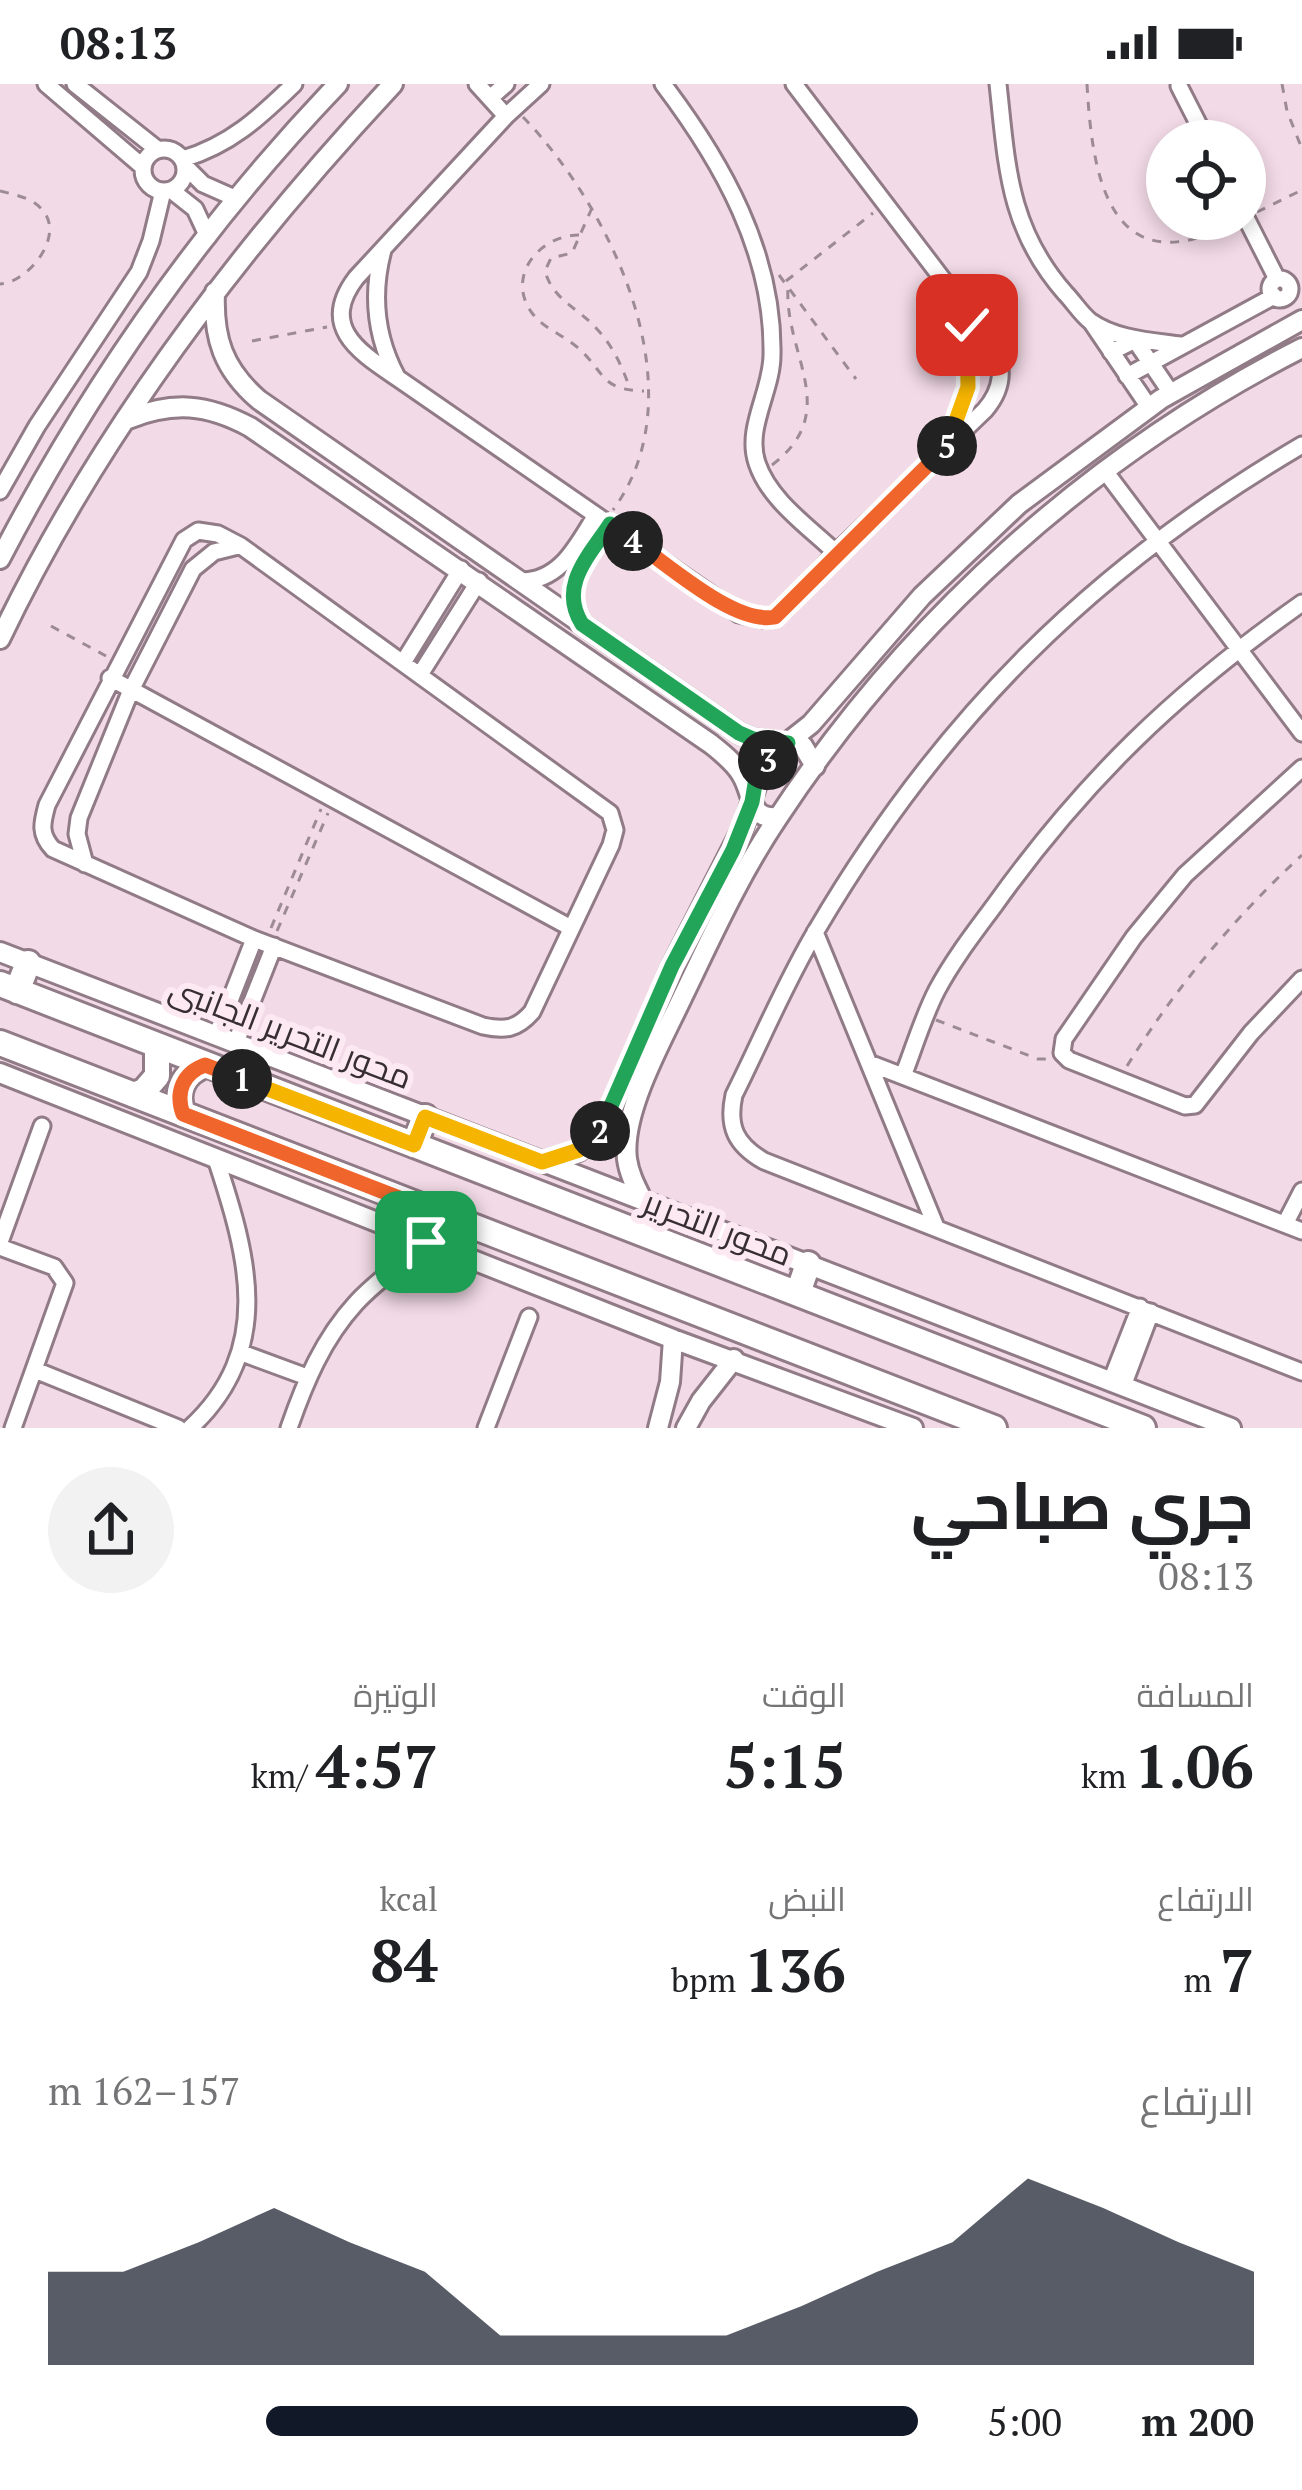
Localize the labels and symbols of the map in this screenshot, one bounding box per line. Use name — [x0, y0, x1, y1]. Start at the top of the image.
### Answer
pin — [916, 274, 1018, 376]
pin: 5 — [917, 416, 977, 476]
pin: 4 — [603, 511, 663, 571]
pin: 3 — [738, 730, 798, 790]
street label: محور التحرير الجانبى — [163, 966, 419, 1098]
pin: 1 — [212, 1049, 272, 1109]
pin: 2 — [570, 1101, 630, 1161]
street label: محور التحرير — [636, 1178, 798, 1275]
pin — [375, 1191, 477, 1293]

